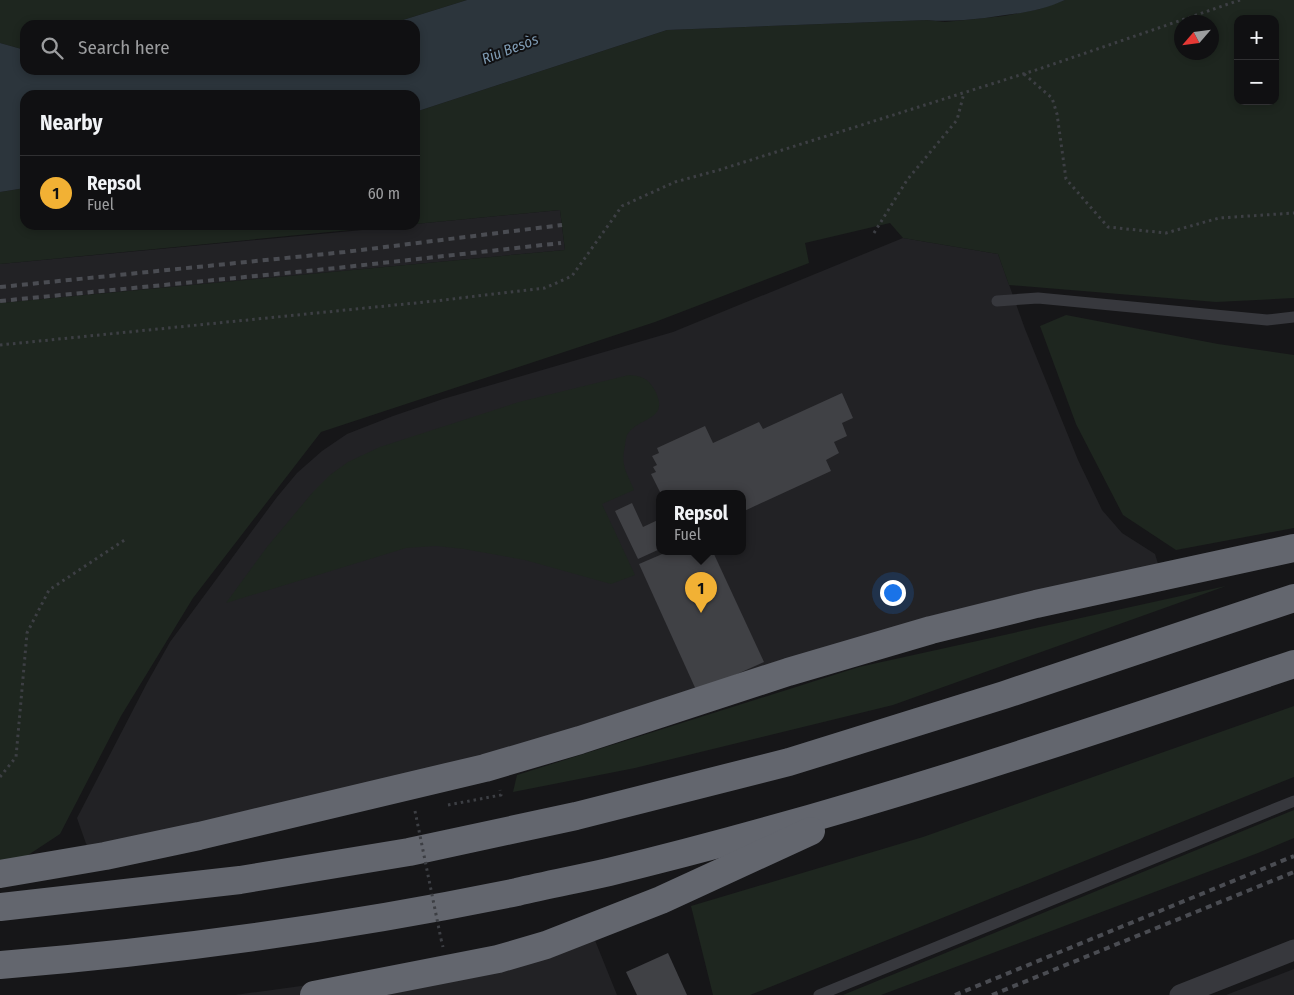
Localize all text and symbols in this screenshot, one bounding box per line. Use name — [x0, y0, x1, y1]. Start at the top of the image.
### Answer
north arrow — [1174, 15, 1219, 60]
map controls — [1234, 15, 1279, 105]
button: + — [1234, 15, 1279, 60]
search box — [20, 20, 420, 75]
water label: Riu Besòs — [479, 30, 541, 68]
icon: search — [38, 34, 66, 62]
text: Search here — [78, 36, 170, 59]
button: − — [1234, 60, 1279, 105]
text: Nearby — [40, 110, 102, 136]
text: Repsol — [87, 172, 141, 195]
text: 1 — [53, 184, 59, 203]
text: 60 m — [368, 184, 400, 203]
text: Fuel — [87, 195, 114, 214]
popup — [656, 490, 746, 555]
text: Repsol — [674, 502, 728, 525]
text: Fuel — [674, 525, 701, 544]
pin: 1 — [685, 572, 717, 613]
your location — [880, 580, 906, 606]

